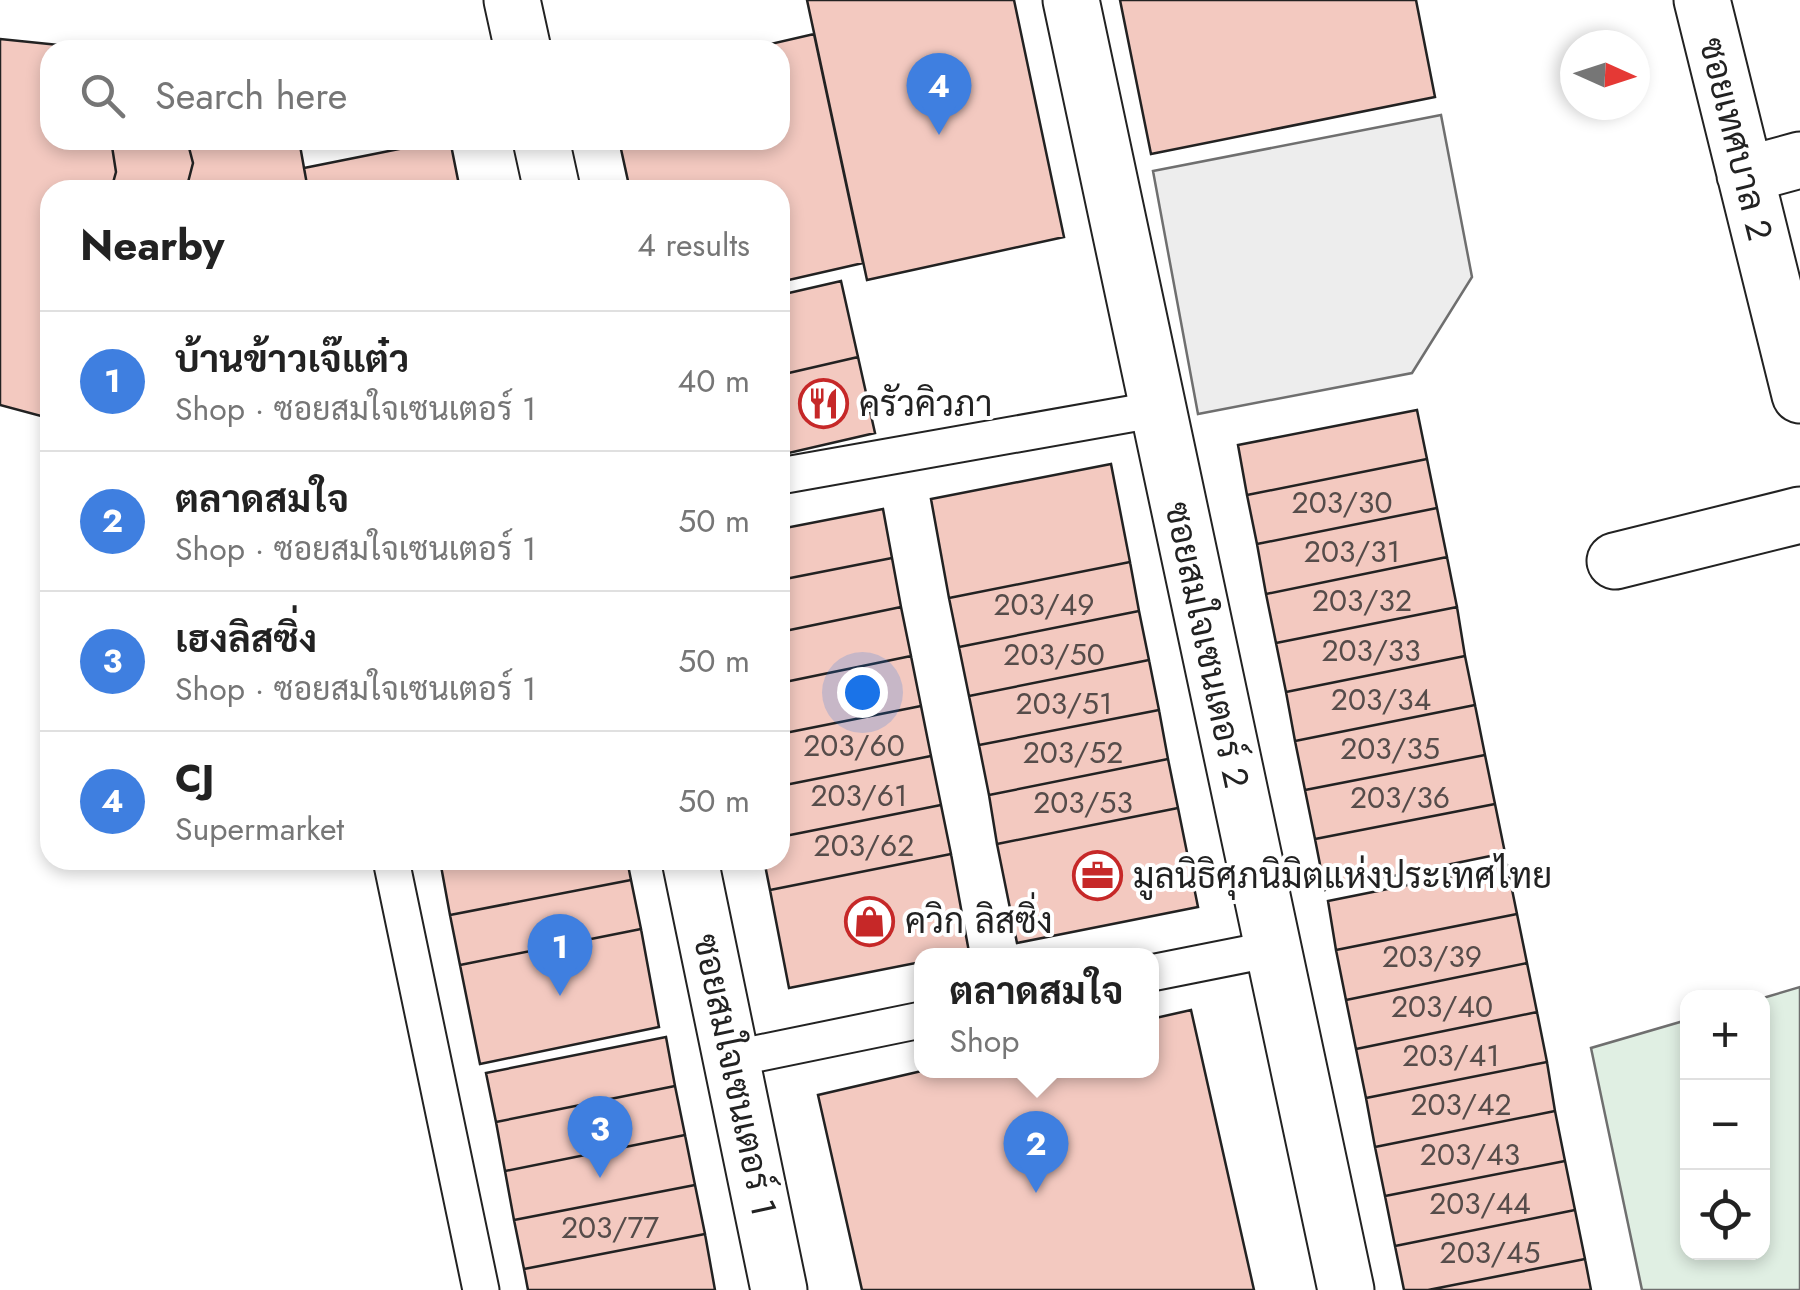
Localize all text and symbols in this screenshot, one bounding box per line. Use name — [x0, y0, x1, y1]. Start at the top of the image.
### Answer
north arrow — [1560, 30, 1650, 120]
street label: ซอยเทศบาล 2 — [1687, 32, 1785, 246]
search box — [40, 40, 790, 150]
pin: 4 — [906, 52, 972, 135]
icon: search — [75, 68, 130, 123]
text: Search here — [155, 68, 347, 123]
text: Nearby — [80, 215, 224, 276]
text: 4 results — [637, 222, 750, 268]
text: บ้านข้าวเจ๊แต๋ว — [175, 331, 409, 386]
text: 1 — [104, 358, 121, 404]
text: 40 m — [678, 358, 750, 404]
restaurant icon: ครัวคิวภา — [798, 378, 850, 430]
place label: ครัวคิวภา — [859, 379, 993, 429]
text: Shop · ซอยสมใจเซนเตอร์ 1 — [175, 386, 536, 432]
text: ตลาดสมใจ — [175, 471, 349, 526]
house number: 203/30 — [1292, 481, 1392, 524]
street label: ซอยสมใจเซนเตอร์ 2 — [1152, 497, 1262, 793]
text: 2 — [102, 498, 123, 544]
text: 50 m — [678, 498, 750, 544]
text: Shop · ซอยสมใจเซนเตอร์ 1 — [175, 526, 536, 572]
house number: 203/31 — [1304, 530, 1400, 573]
house number: 203/32 — [1312, 579, 1412, 622]
house number: 203/49 — [993, 583, 1095, 626]
text: เฮงลิสซิ่ง — [175, 611, 317, 666]
house number: 203/33 — [1321, 629, 1421, 672]
house number: 203/50 — [1003, 633, 1105, 676]
text: 3 — [103, 638, 122, 684]
text: 50 m — [678, 638, 750, 684]
text: Shop · ซอยสมใจเซนเตอร์ 1 — [175, 666, 536, 712]
your location — [837, 667, 888, 718]
house number: 203/34 — [1331, 678, 1431, 721]
house number: 203/51 — [1016, 682, 1112, 725]
house number: 203/60 — [803, 724, 905, 767]
house number: 203/35 — [1340, 727, 1440, 770]
house number: 203/52 — [1023, 731, 1123, 774]
text: CJ — [175, 751, 214, 806]
house number: 203/61 — [810, 774, 908, 817]
house number: 203/36 — [1350, 776, 1450, 819]
text: 4 — [101, 778, 124, 824]
text: 50 m — [678, 778, 750, 824]
house number: 203/53 — [1033, 781, 1133, 824]
text: Supermarket — [175, 806, 344, 852]
house number: 203/62 — [814, 824, 914, 867]
office icon: มูลนิธิศุภนิมิตแห่งประเทศไทย — [1072, 850, 1124, 902]
place label: มูลนิธิศุภนิมิตแห่งประเทศไทย — [1133, 851, 1552, 901]
place label: ควิก ลิสซิ่ง — [905, 892, 1053, 946]
shop icon: ควิก ลิสซิ่ง — [844, 895, 896, 947]
pin: 1 — [528, 914, 592, 996]
street label: ซอยสมใจเซนเตอร์ 1 — [681, 929, 789, 1221]
house number: 203/39 — [1382, 935, 1482, 978]
popup — [914, 948, 1159, 1078]
text: ตลาดสมใจ — [950, 963, 1123, 1018]
house number: 203/40 — [1391, 985, 1493, 1028]
map controls — [1680, 990, 1770, 1260]
button: + — [1680, 990, 1770, 1080]
text: Shop — [950, 1018, 1020, 1064]
house number: 203/41 — [1402, 1034, 1500, 1077]
button: − — [1680, 1080, 1770, 1170]
house number: 203/42 — [1410, 1083, 1512, 1126]
pin: 3 — [568, 1096, 632, 1178]
pin: 2 — [1004, 1110, 1068, 1193]
house number: 203/43 — [1420, 1133, 1520, 1176]
button: locate — [1680, 1170, 1770, 1260]
house number: 203/44 — [1429, 1182, 1531, 1225]
house number: 203/77 — [561, 1206, 659, 1249]
house number: 203/45 — [1440, 1231, 1540, 1274]

